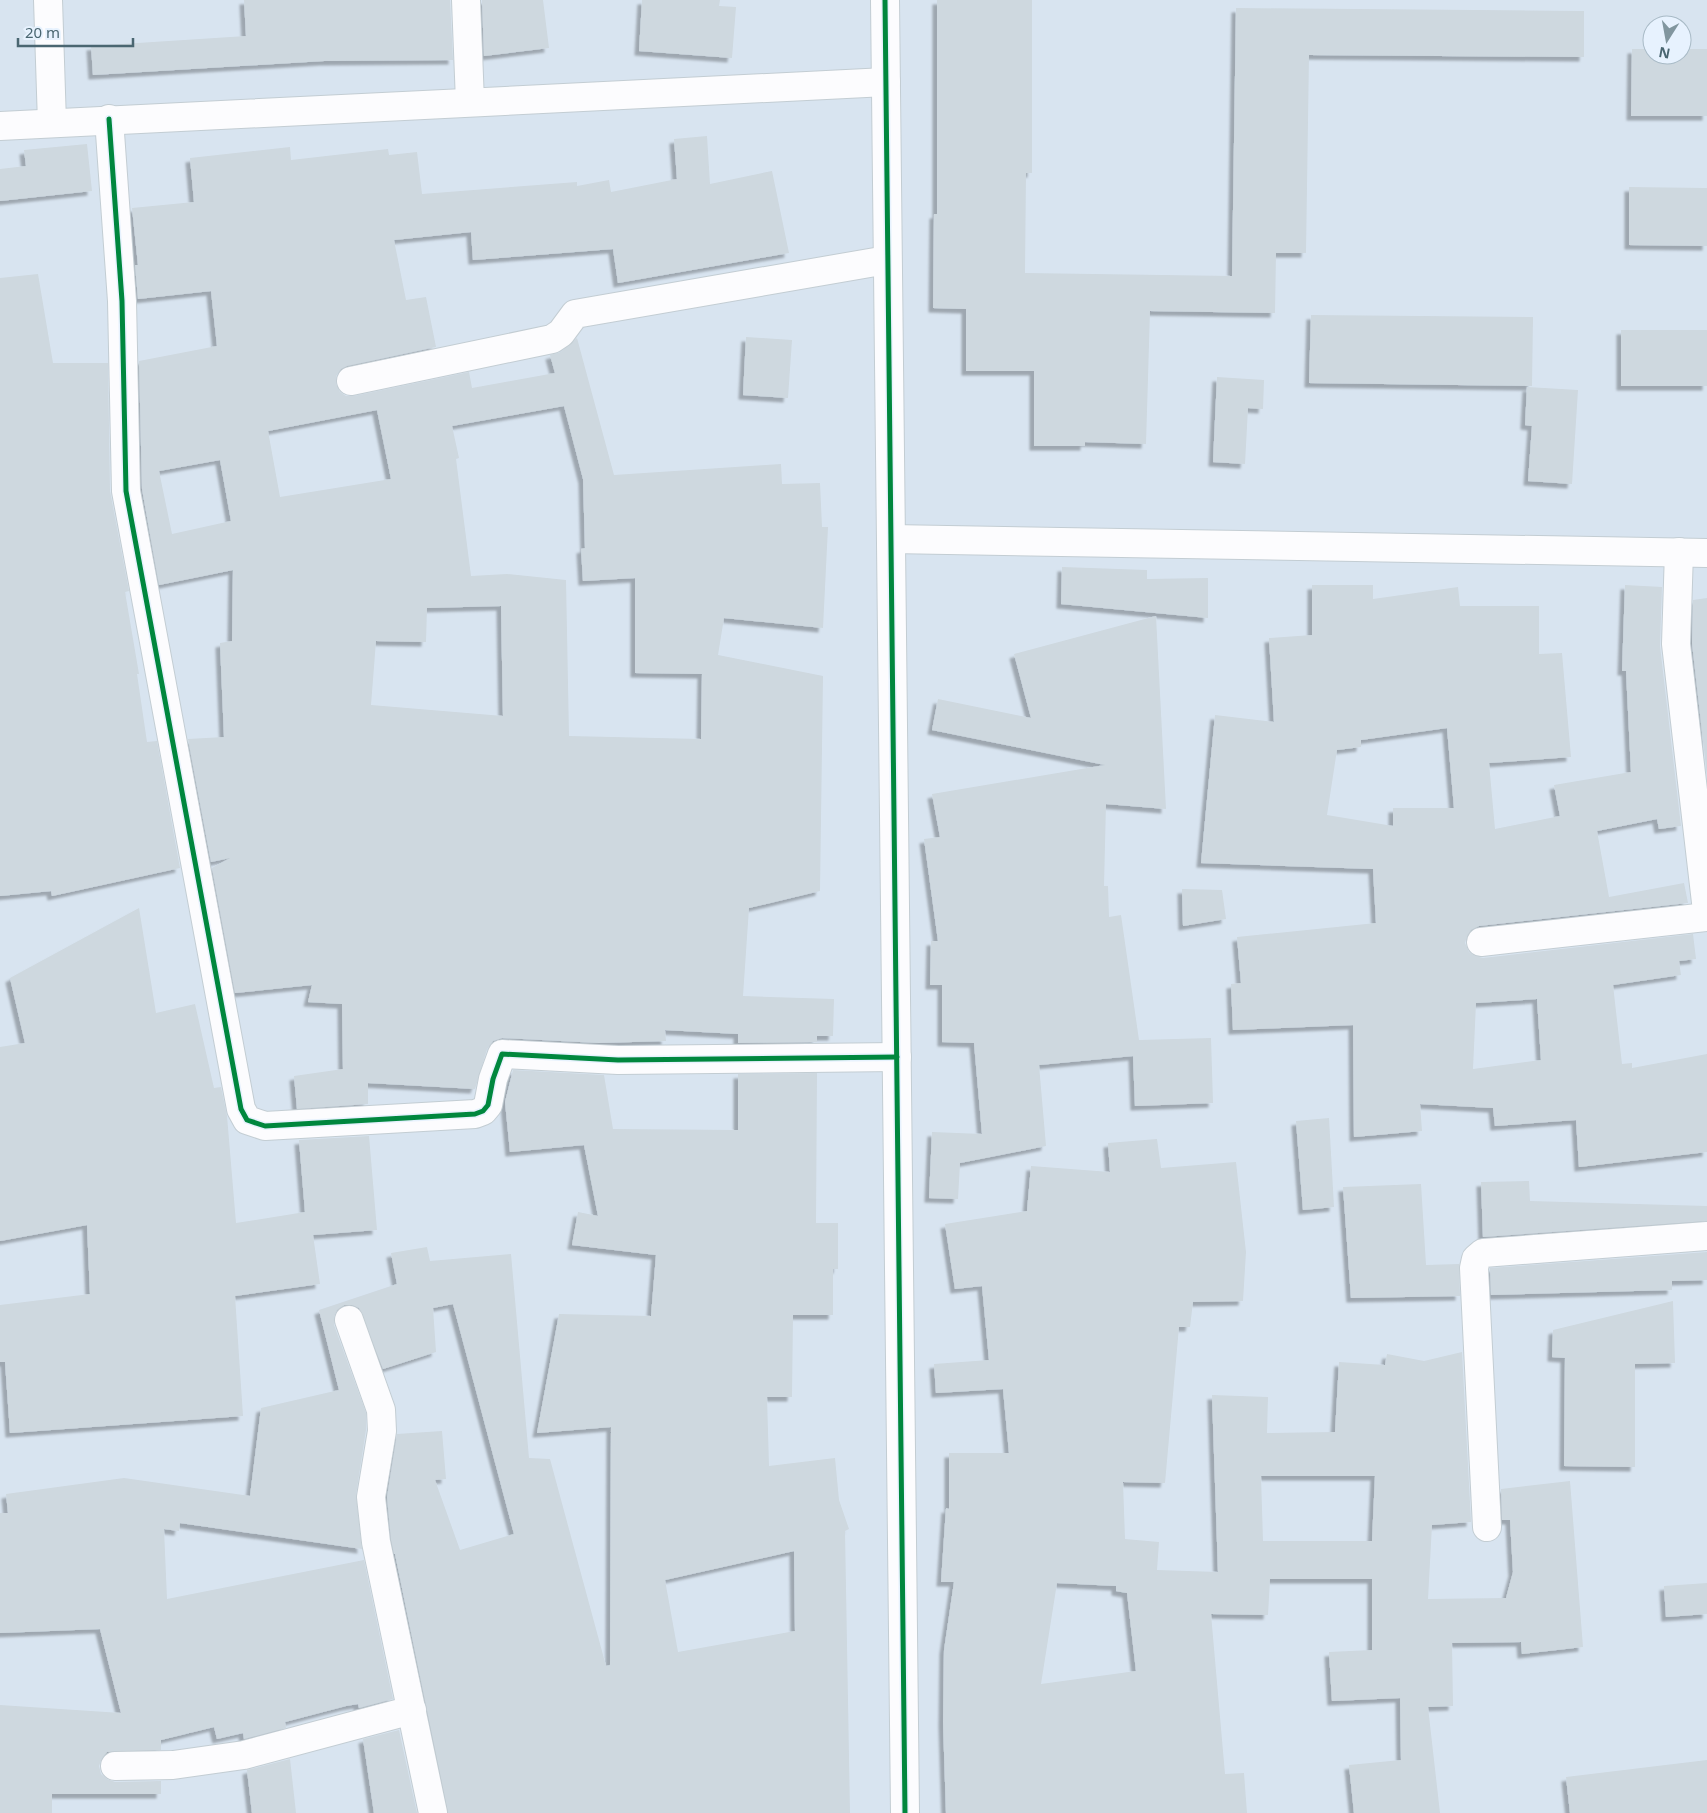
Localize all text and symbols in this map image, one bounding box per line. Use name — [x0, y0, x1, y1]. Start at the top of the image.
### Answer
scale bar — [18, 15, 132, 47]
north arrow — [1642, 15, 1692, 65]
text: 20 m — [25, 22, 60, 42]
text: N — [1657, 43, 1672, 64]

